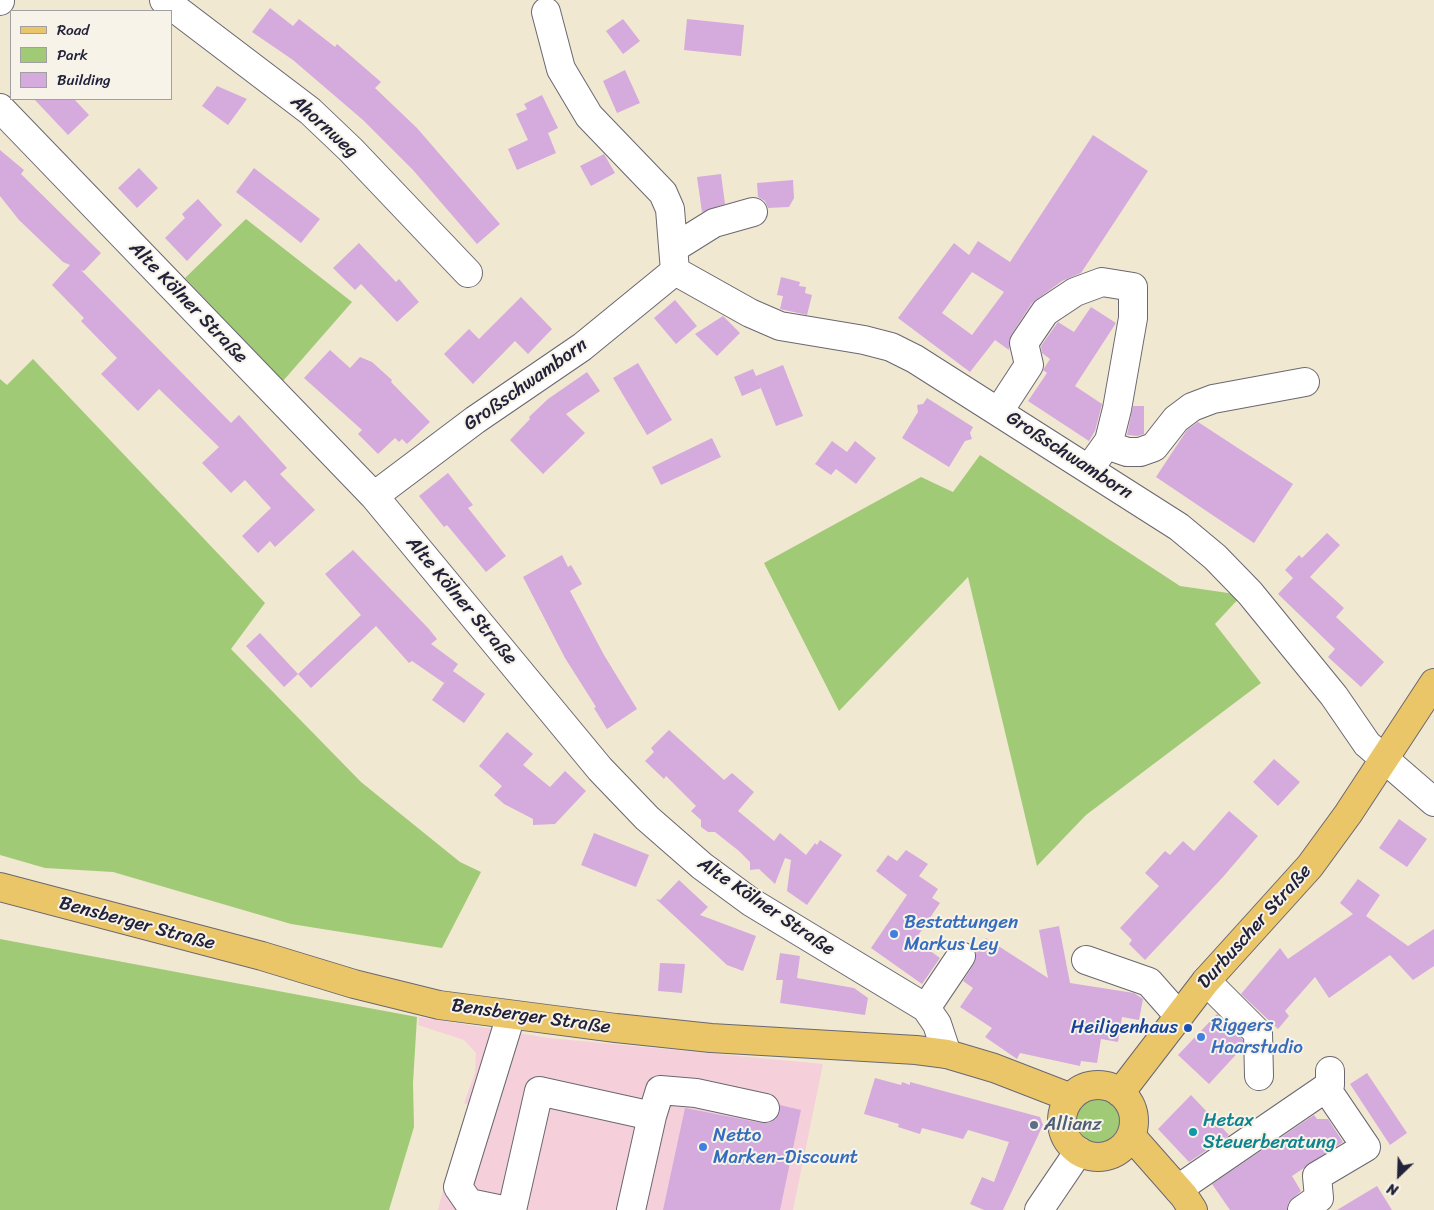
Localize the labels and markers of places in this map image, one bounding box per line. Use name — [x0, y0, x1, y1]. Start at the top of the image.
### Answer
place label: Bestattungen Markus Ley — [904, 912, 1018, 956]
marker: Bestattungen Markus Ley — [888, 928, 900, 940]
place label: Riggers Haarstudio — [1211, 1015, 1303, 1059]
place label: Heiligenhaus — [1071, 1017, 1178, 1039]
marker: Heiligenhaus — [1182, 1022, 1194, 1034]
marker: Riggers Haarstudio — [1195, 1031, 1207, 1043]
place label: Hetax Steuerberatung — [1203, 1110, 1336, 1154]
place label: Allianz — [1044, 1114, 1101, 1136]
marker: Allianz — [1028, 1119, 1040, 1131]
place label: Netto Marken-Discount — [713, 1125, 858, 1169]
marker: Hetax Steuerberatung — [1187, 1126, 1199, 1138]
marker: Netto Marken-Discount — [697, 1141, 709, 1153]

